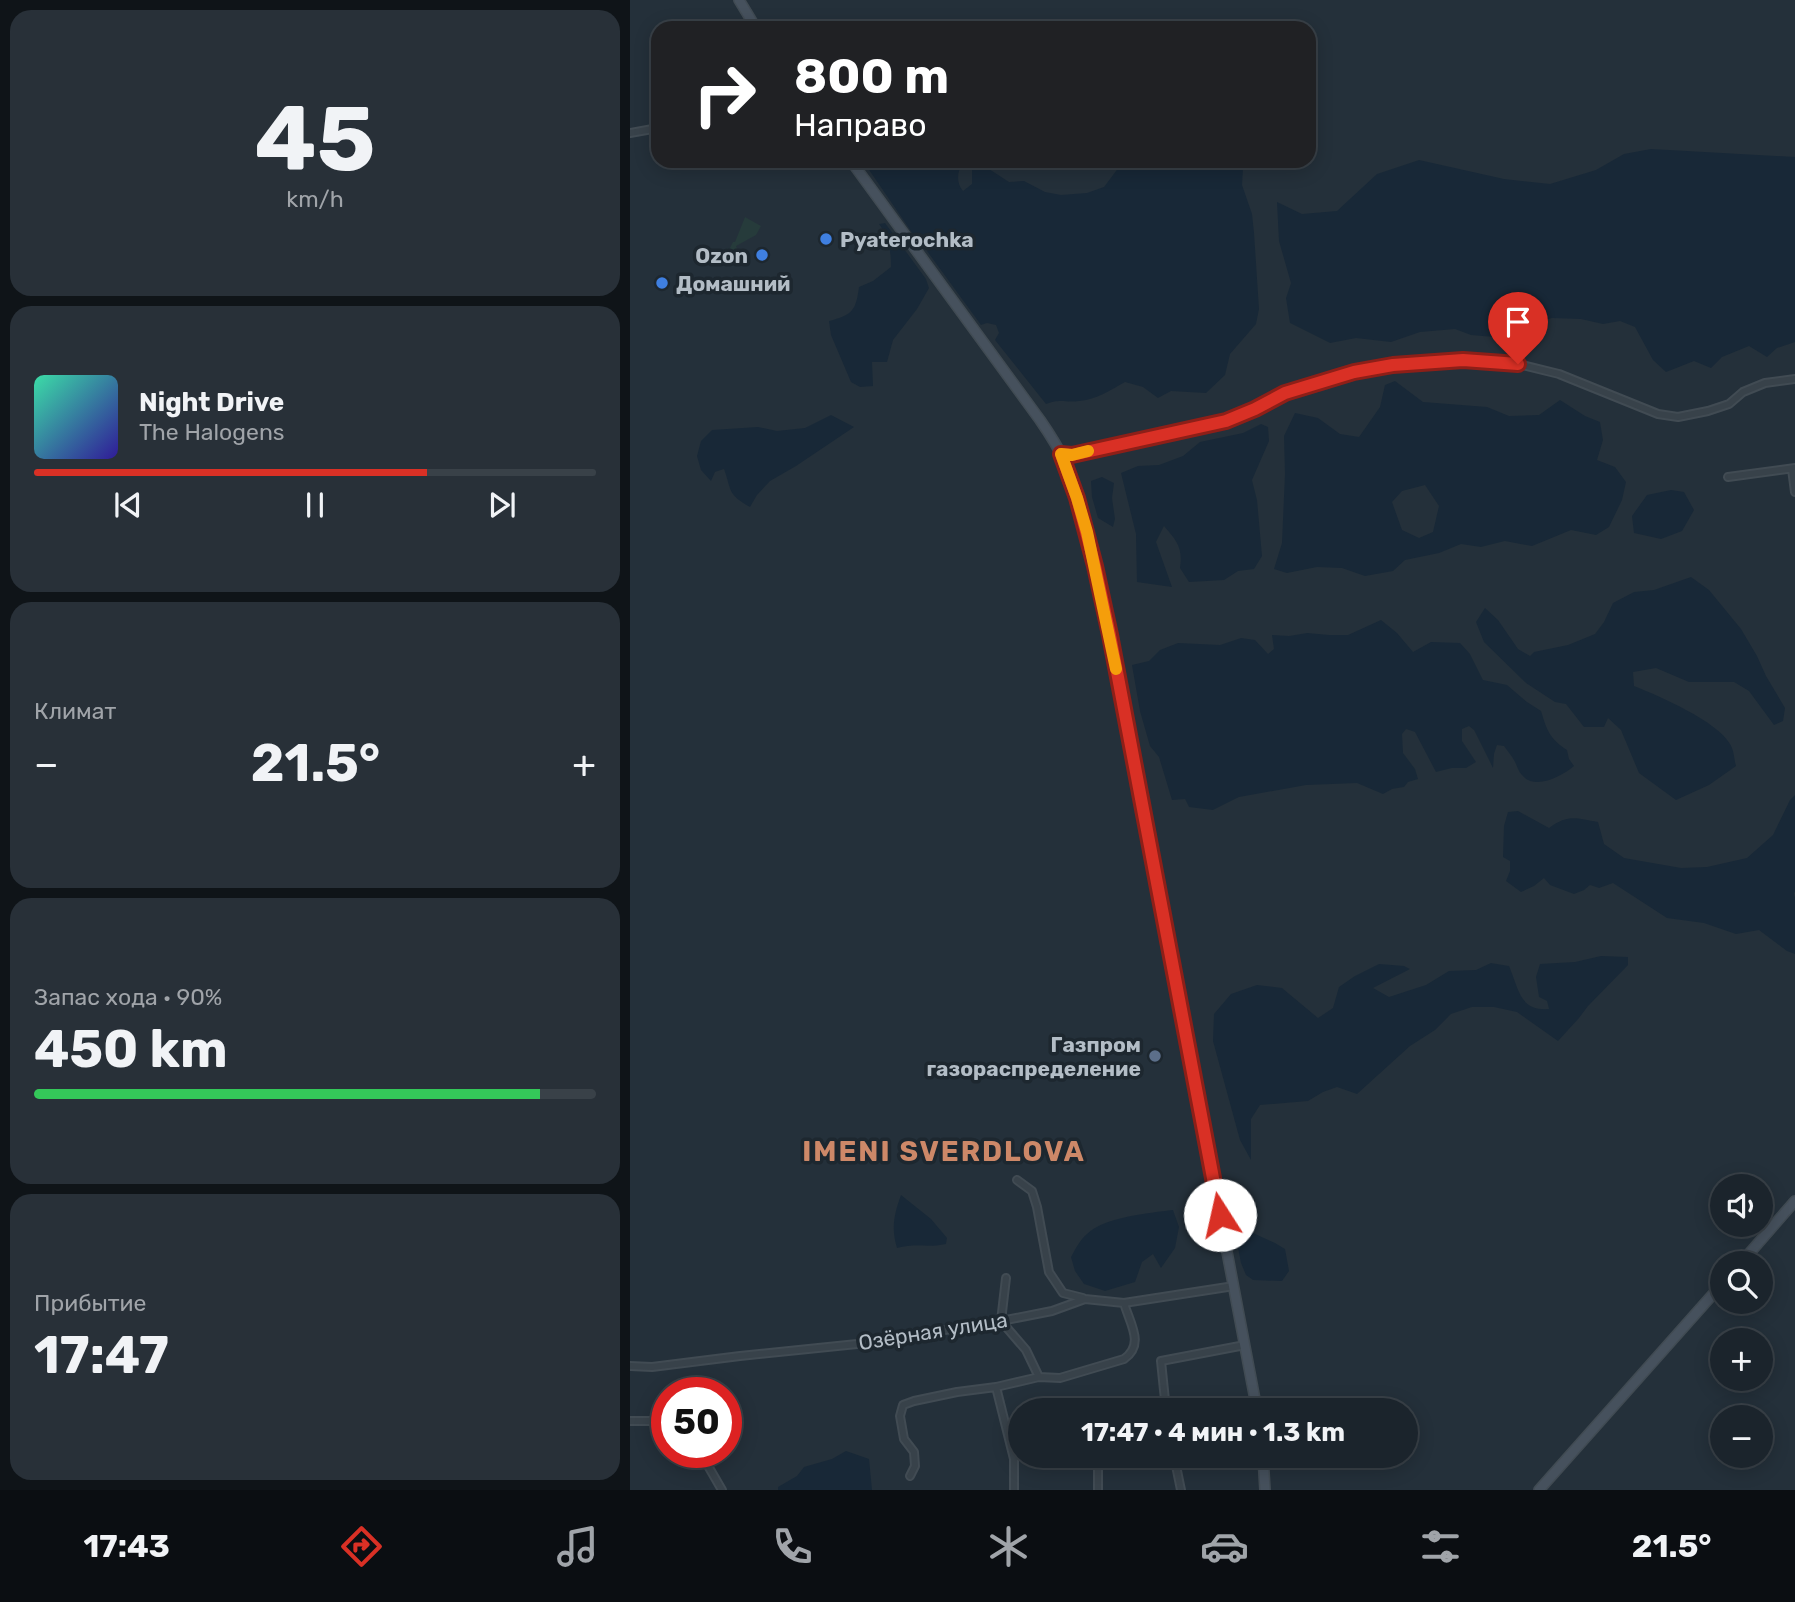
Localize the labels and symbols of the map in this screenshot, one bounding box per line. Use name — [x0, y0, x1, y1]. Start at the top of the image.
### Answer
place label: Pyaterochka — [840, 227, 974, 252]
marker: Pyaterochka — [818, 231, 834, 247]
place label: Ozon — [695, 243, 748, 268]
marker: Ozon — [754, 247, 770, 263]
place label: Домашний — [676, 271, 790, 296]
marker: Домашний — [654, 275, 670, 291]
pin — [1488, 292, 1548, 364]
place label: Газпром газораспределение — [926, 1032, 1141, 1081]
marker: Газпром газораспределение — [1147, 1048, 1163, 1064]
district label: IMENI SVERDLOVA — [802, 1135, 1086, 1168]
position arrow — [1183, 1178, 1257, 1252]
street label: Озёрная улица — [857, 1307, 1009, 1355]
speed limit sign: 50 — [651, 1377, 742, 1468]

